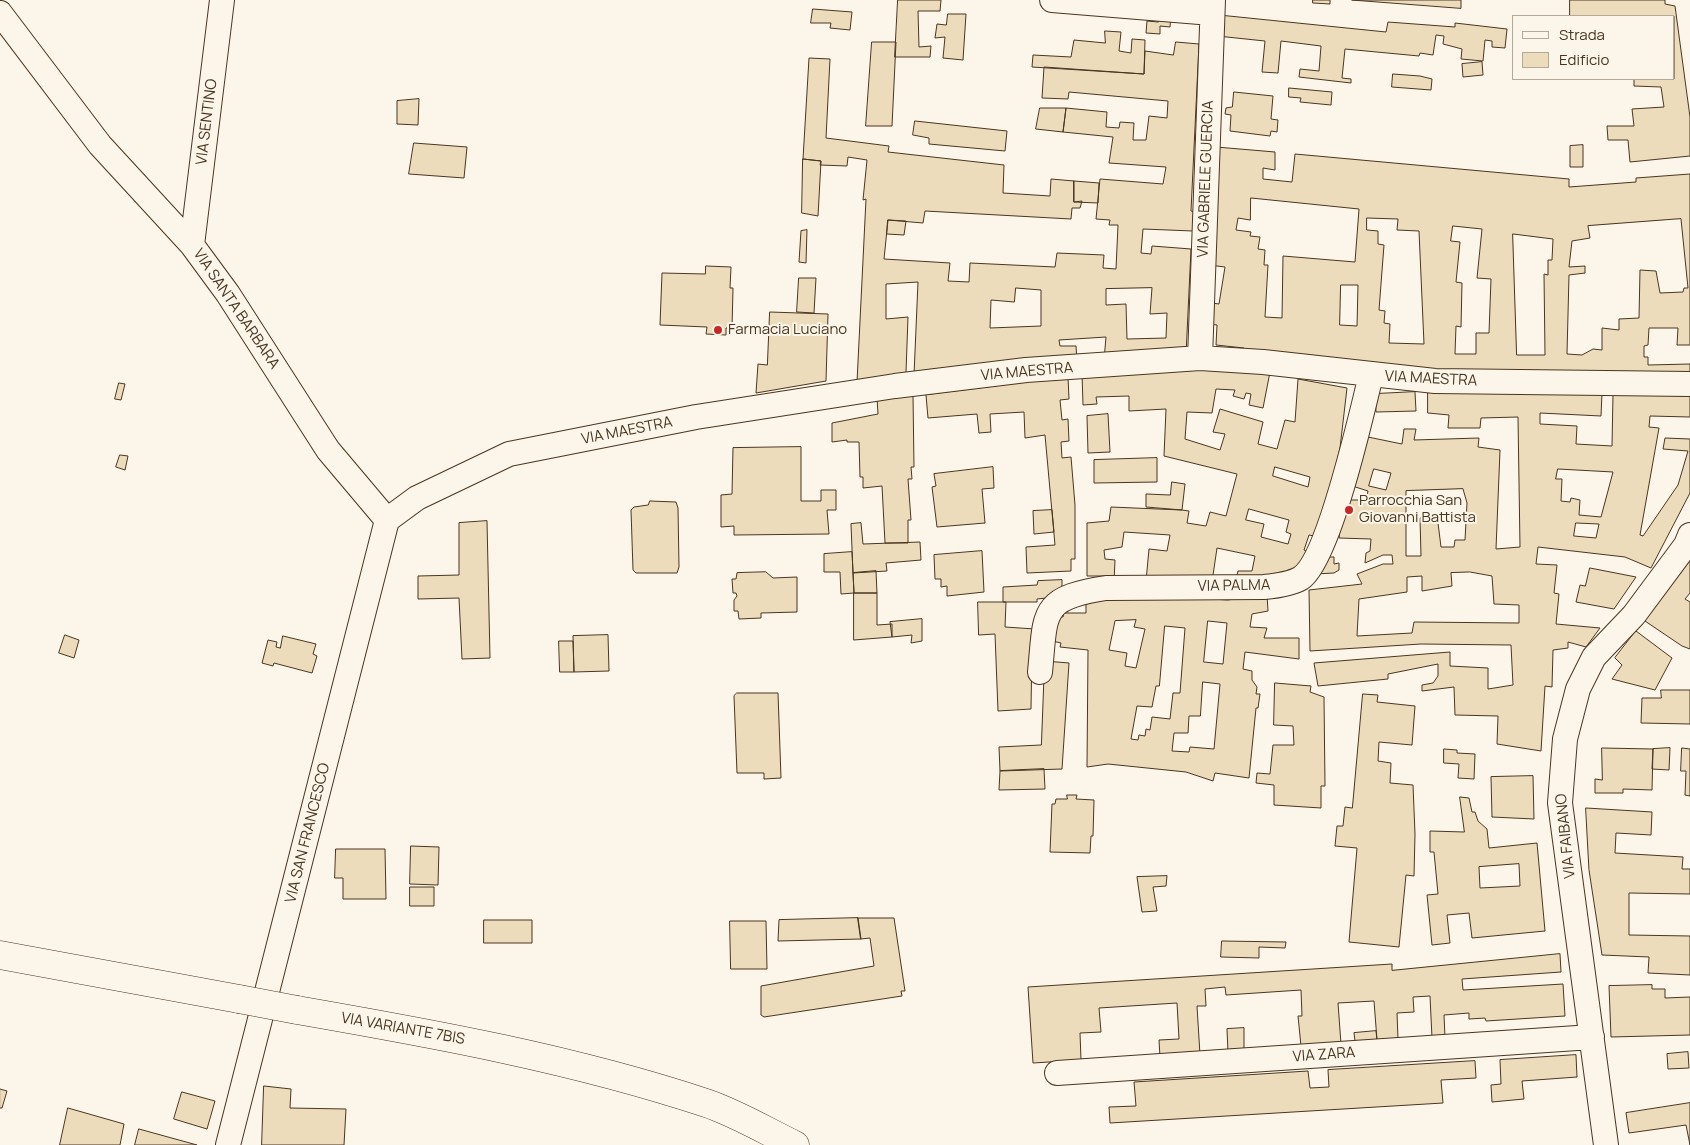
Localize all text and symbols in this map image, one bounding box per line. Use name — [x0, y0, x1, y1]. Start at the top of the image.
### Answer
legend — [1512, 15, 1675, 80]
text: Strada — [1559, 24, 1605, 45]
text: Edificio — [1559, 49, 1609, 70]
street label: VIA SENTINO — [193, 78, 221, 166]
street label: VIA GABRIELE GUERCIA — [1194, 100, 1218, 258]
street label: VIA SANTA BARBARA — [189, 246, 283, 372]
place label: Farmacia Luciano — [728, 321, 847, 339]
marker: Farmacia Luciano — [712, 324, 724, 336]
street label: VIA MAESTRA — [980, 359, 1074, 385]
street label: VIA MAESTRA — [1384, 368, 1478, 390]
street label: VIA MAESTRA — [580, 413, 674, 449]
place label: Parrocchia San Giovanni Battista — [1359, 492, 1476, 527]
marker: Parrocchia San Giovanni Battista — [1343, 504, 1355, 516]
street label: VIA PALMA — [1198, 576, 1270, 596]
street label: VIA SAN FRANCESCO — [282, 761, 334, 905]
street label: VIA FAIBANO — [1553, 793, 1579, 879]
street label: VIA VARIANTE 7BIS — [340, 1009, 466, 1049]
street label: VIA ZARA — [1292, 1044, 1356, 1066]

